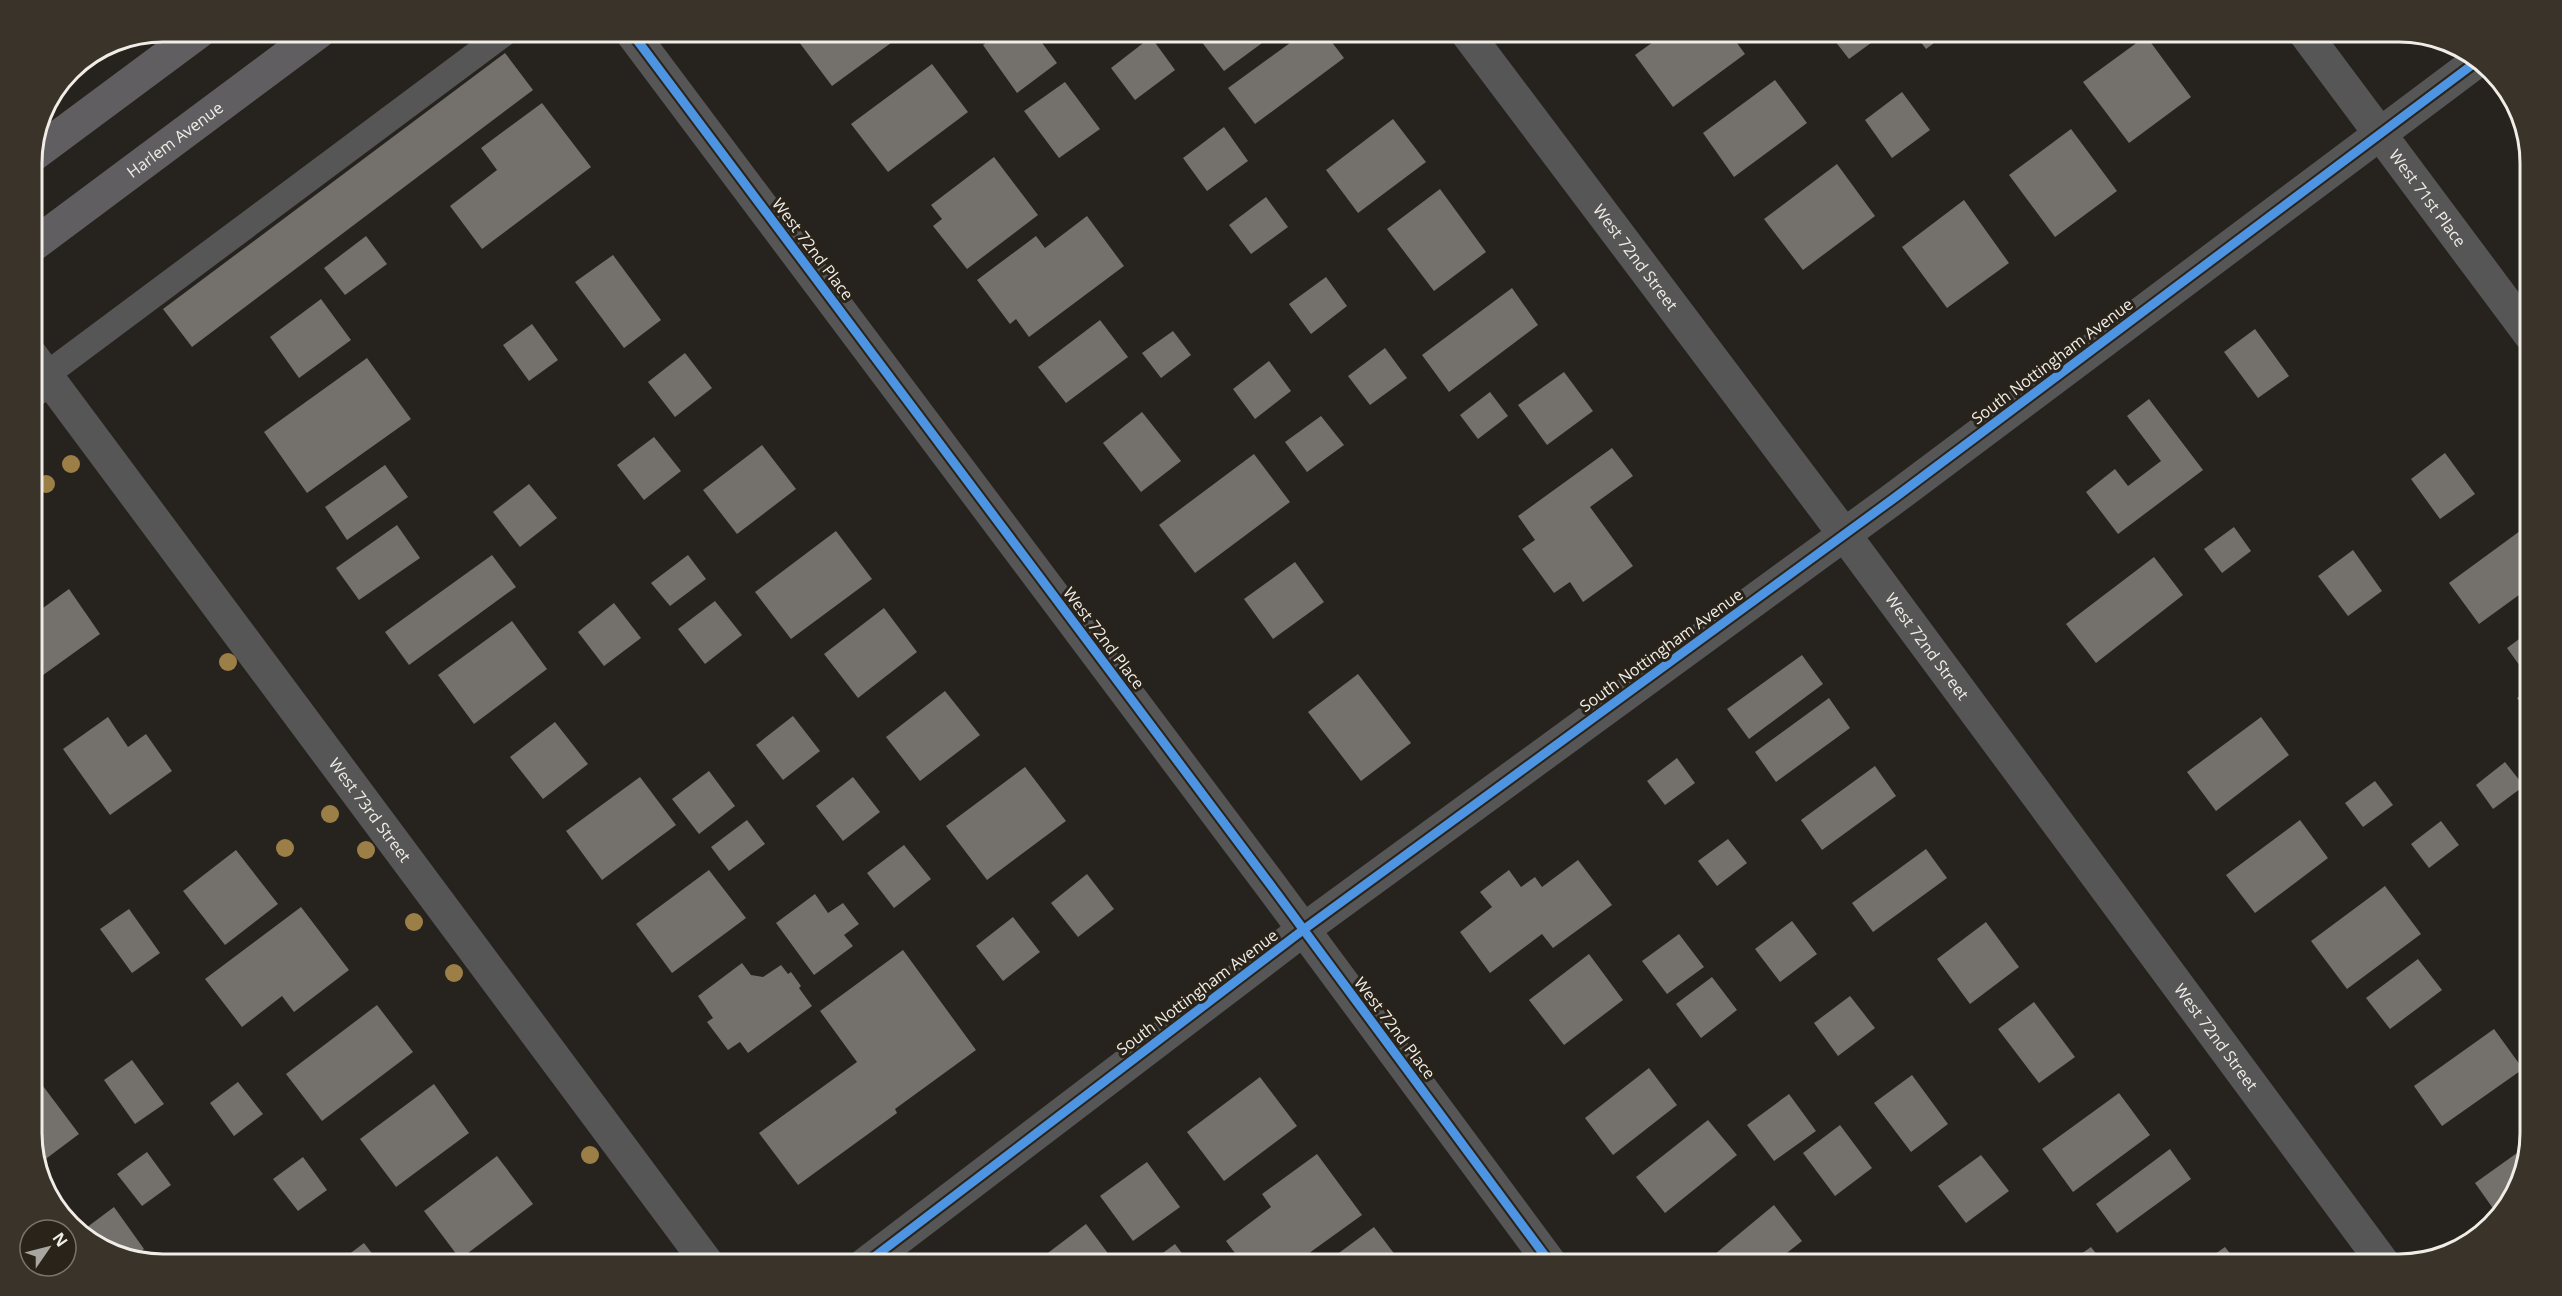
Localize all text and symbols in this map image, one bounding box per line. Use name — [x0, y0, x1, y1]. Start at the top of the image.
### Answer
street label: Harlem Avenue — [122, 96, 227, 183]
street label: West 71st Place — [2384, 145, 2471, 251]
street label: West 72nd Place — [767, 193, 859, 305]
street label: West 72nd Street — [1588, 200, 1683, 315]
street label: South Nottingham Avenue — [1967, 293, 2137, 429]
street label: West 72nd Place — [1058, 582, 1150, 694]
street label: South Nottingham Avenue — [1575, 583, 1747, 717]
street label: West 72nd Street — [1880, 588, 1974, 704]
street label: West 73rd Street — [324, 753, 416, 867]
street label: South Nottingham Avenue — [1112, 924, 1282, 1060]
street label: West 72nd Place — [1349, 972, 1441, 1084]
street label: West 72nd Street — [2169, 979, 2263, 1095]
north arrow — [18, 1218, 78, 1278]
text: N — [48, 1228, 73, 1251]

